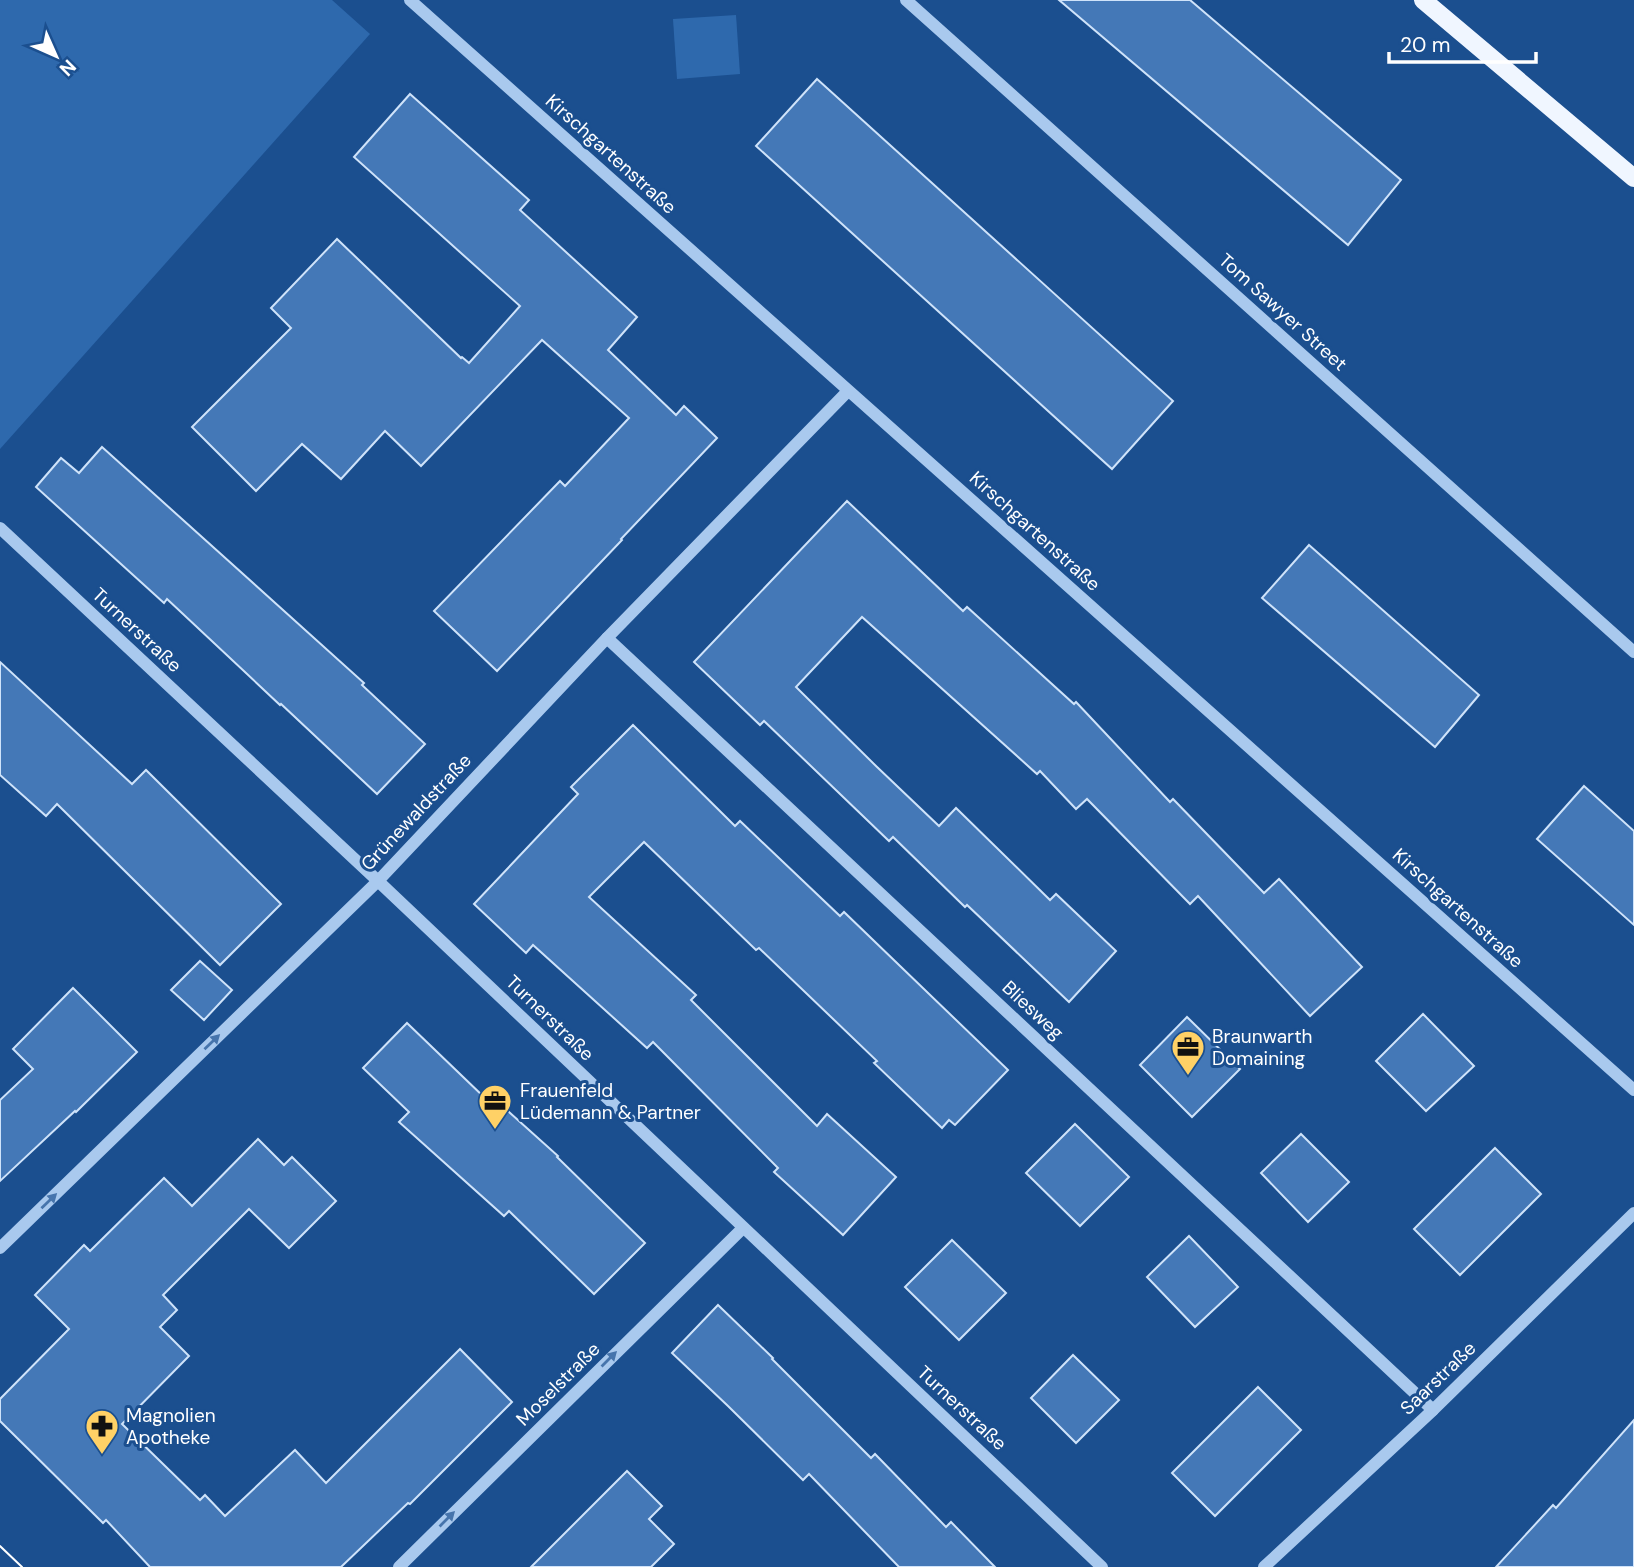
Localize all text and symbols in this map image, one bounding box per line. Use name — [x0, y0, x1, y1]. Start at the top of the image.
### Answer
north arrow — [21, 21, 91, 91]
scale bar — [1389, 21, 1536, 65]
text: 20 m — [1400, 31, 1451, 59]
text: N — [54, 54, 81, 81]
street label: Kirschgartenstraße — [540, 89, 682, 219]
street label: Tom Sawyer Street — [1214, 248, 1352, 376]
street label: Kirschgartenstraße — [964, 466, 1106, 596]
street label: Turnerstraße — [87, 582, 187, 678]
street label: Grünewaldstraße — [355, 748, 477, 876]
street label: Kirschgartenstraße — [1387, 843, 1529, 973]
street label: Turnerstraße — [501, 970, 599, 1066]
street label: Bliesweg — [997, 975, 1069, 1045]
place label: Braunwarth Domaining — [1212, 1024, 1313, 1071]
office icon: Braunwarth Domaining — [1169, 1028, 1207, 1077]
one-way arrow — [203, 1035, 220, 1051]
place label: Frauenfeld Lüdemann & Partner — [520, 1078, 701, 1125]
office icon: Frauenfeld Lüdemann & Partner — [476, 1082, 514, 1131]
one-way arrow — [40, 1193, 57, 1209]
street label: Saarstraße — [1395, 1336, 1481, 1420]
street label: Moselstraße — [511, 1337, 605, 1431]
one-way arrow — [601, 1351, 618, 1368]
street label: Turnerstraße — [912, 1360, 1012, 1456]
place label: Magnolien Apotheke — [126, 1403, 216, 1450]
pharmacy icon: Magnolien Apotheke — [83, 1407, 121, 1456]
one-way arrow — [439, 1511, 456, 1528]

